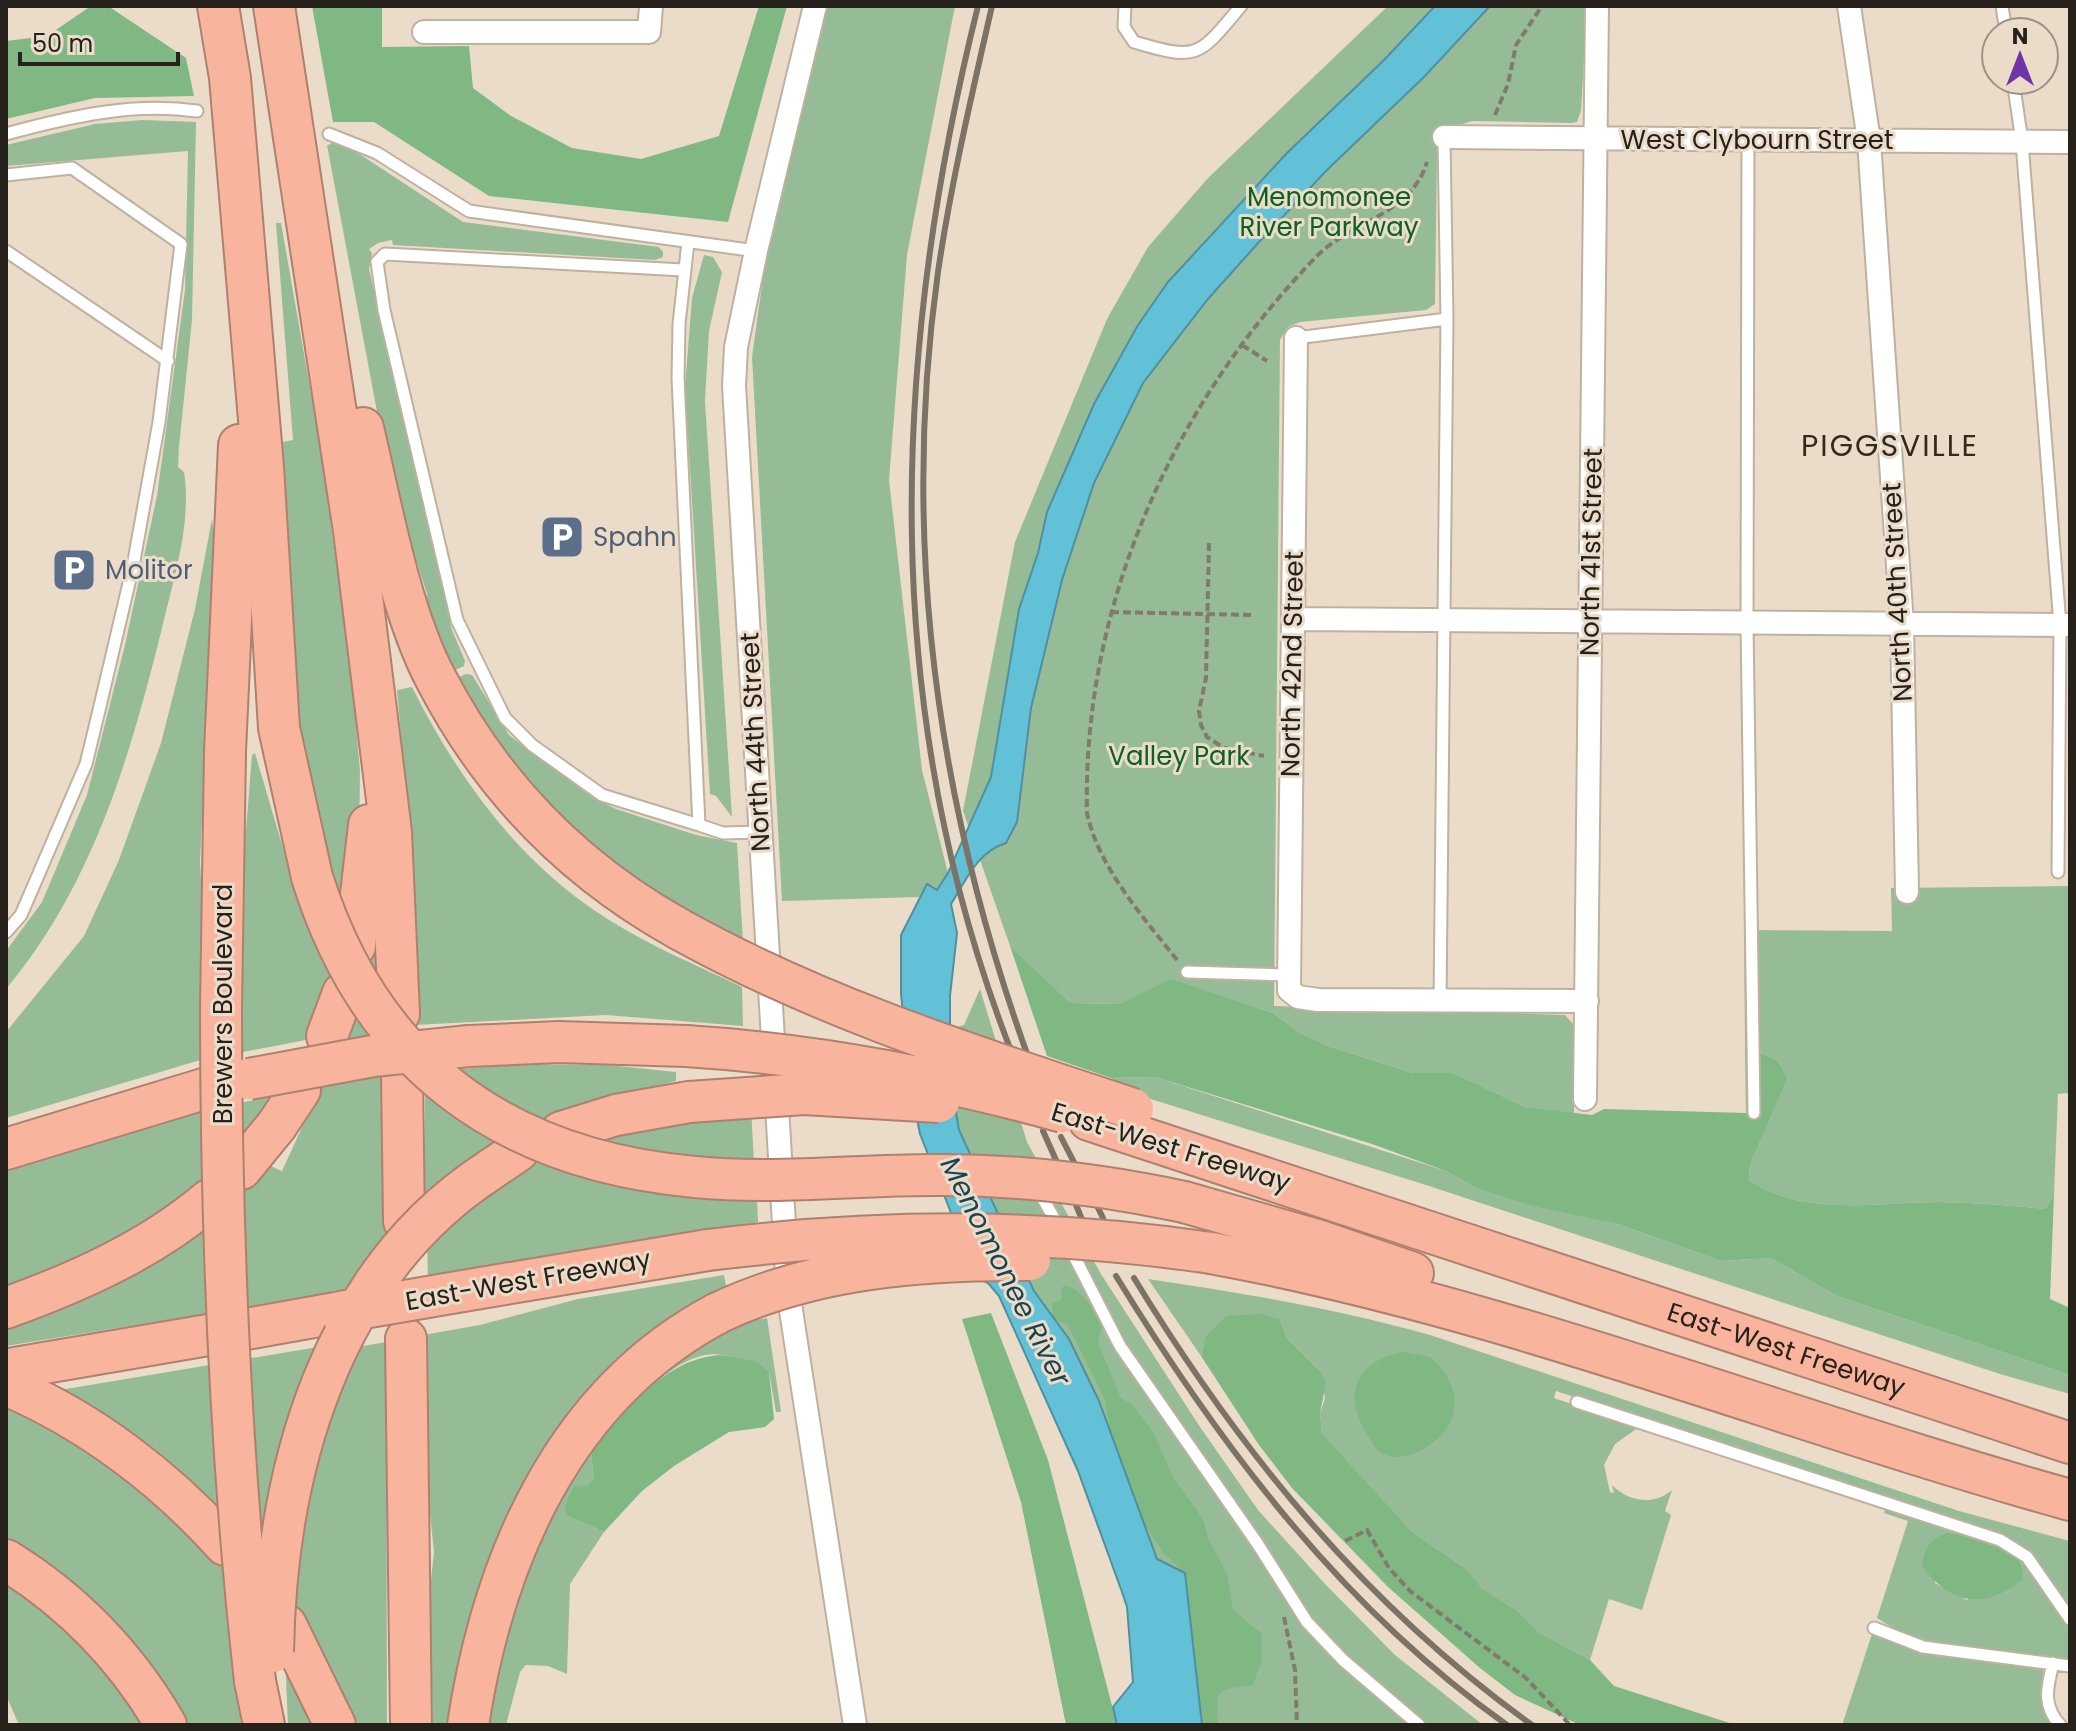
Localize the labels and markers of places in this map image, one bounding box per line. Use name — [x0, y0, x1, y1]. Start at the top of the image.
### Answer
parking icon: Spahn — [538, 513, 586, 561]
place label: Spahn — [593, 519, 677, 555]
parking icon: Molitor — [50, 546, 98, 594]
place label: Molitor — [105, 552, 193, 588]

